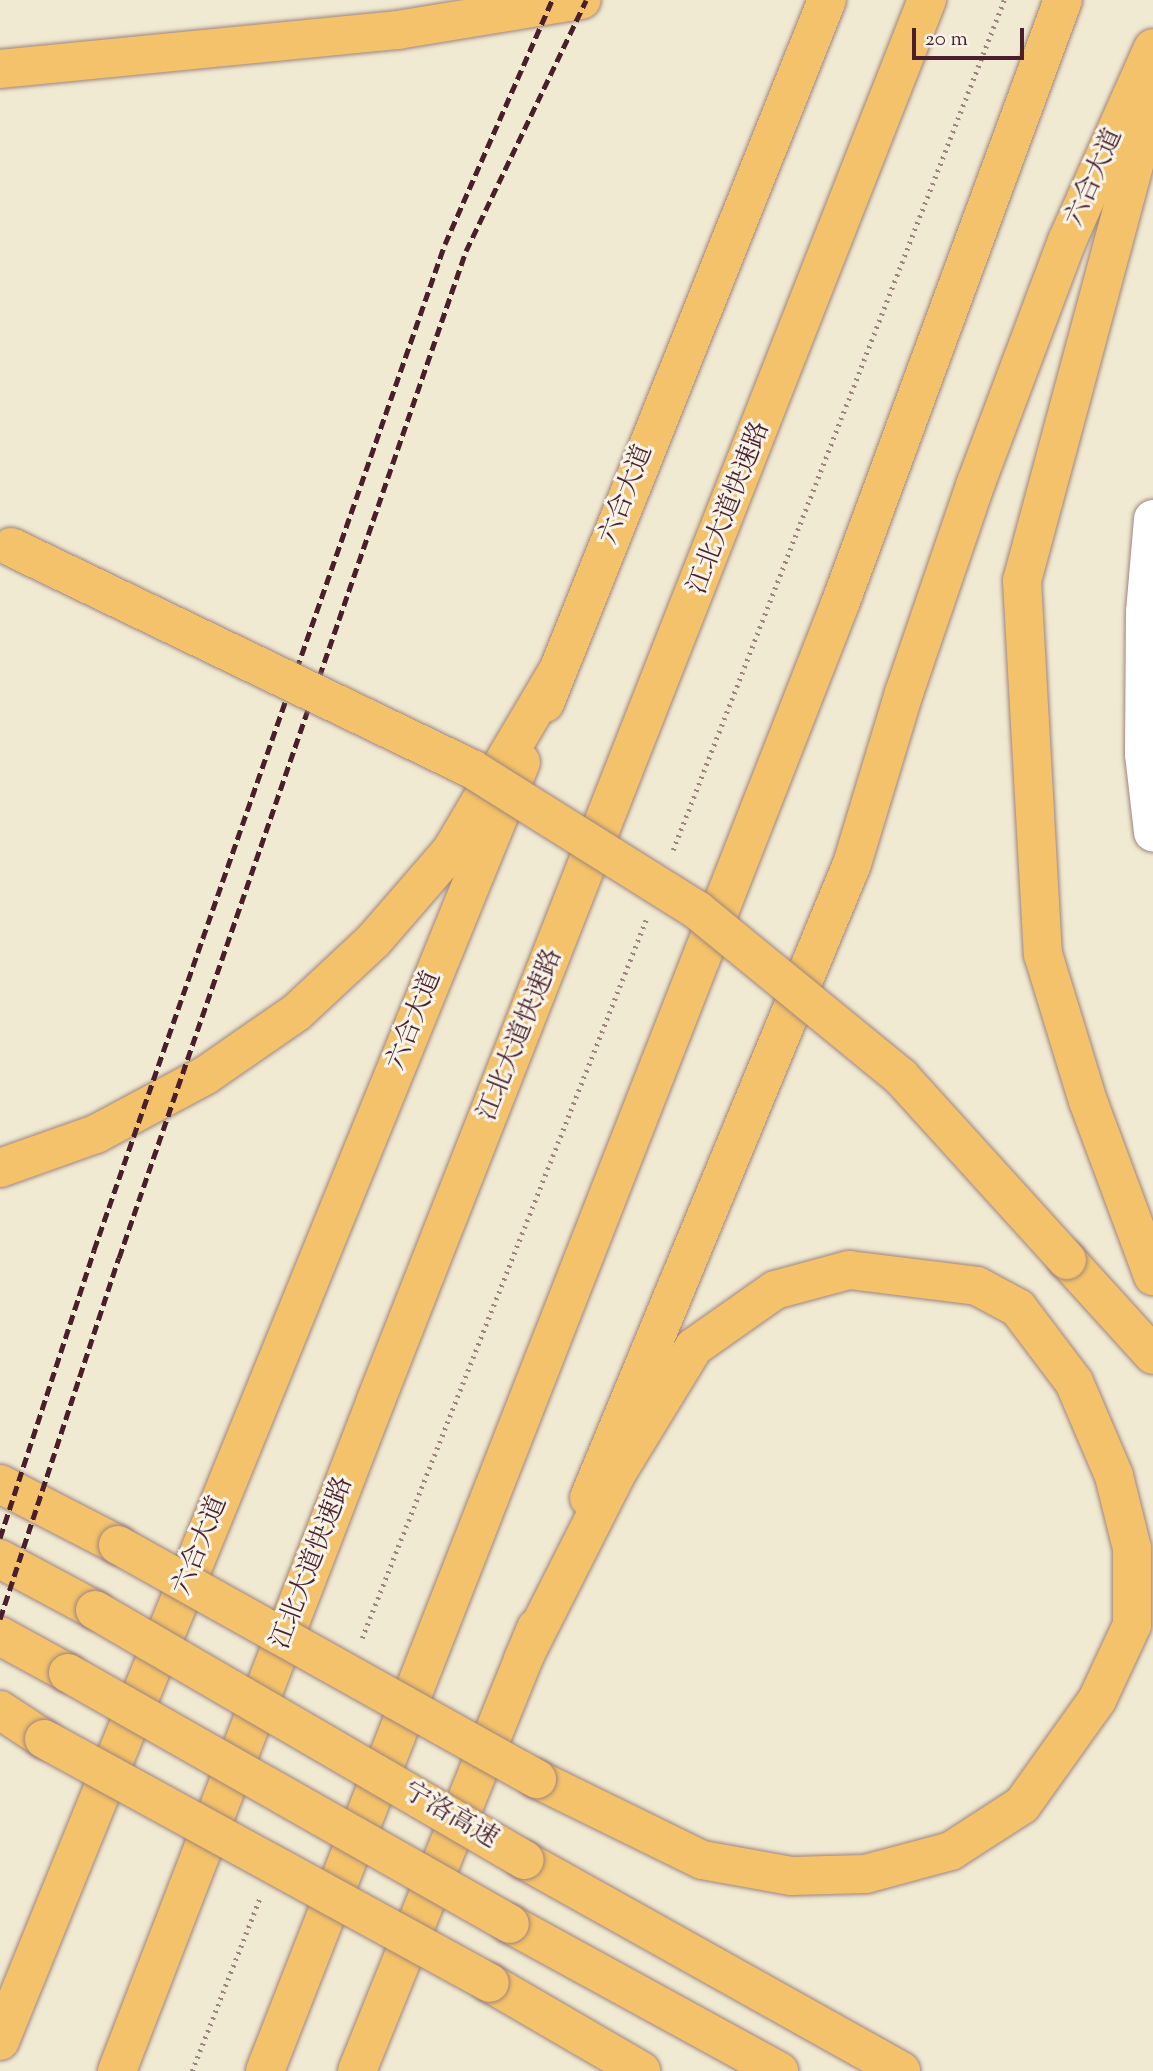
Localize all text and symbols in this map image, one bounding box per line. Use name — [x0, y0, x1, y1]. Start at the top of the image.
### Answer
scale bar — [915, 14, 1027, 58]
text: 20 m — [925, 25, 968, 55]
street label: 六合大道 — [1060, 124, 1130, 232]
street label: 江北大道快速路 — [683, 417, 777, 599]
street label: 六合大道 — [594, 441, 660, 549]
street label: 江北大道快速路 — [472, 945, 570, 1125]
street label: 六合大道 — [381, 967, 449, 1075]
street label: 江北大道快速路 — [266, 1472, 360, 1654]
street label: 六合大道 — [167, 1492, 235, 1600]
street label: 宁洛高速 — [397, 1776, 503, 1856]

